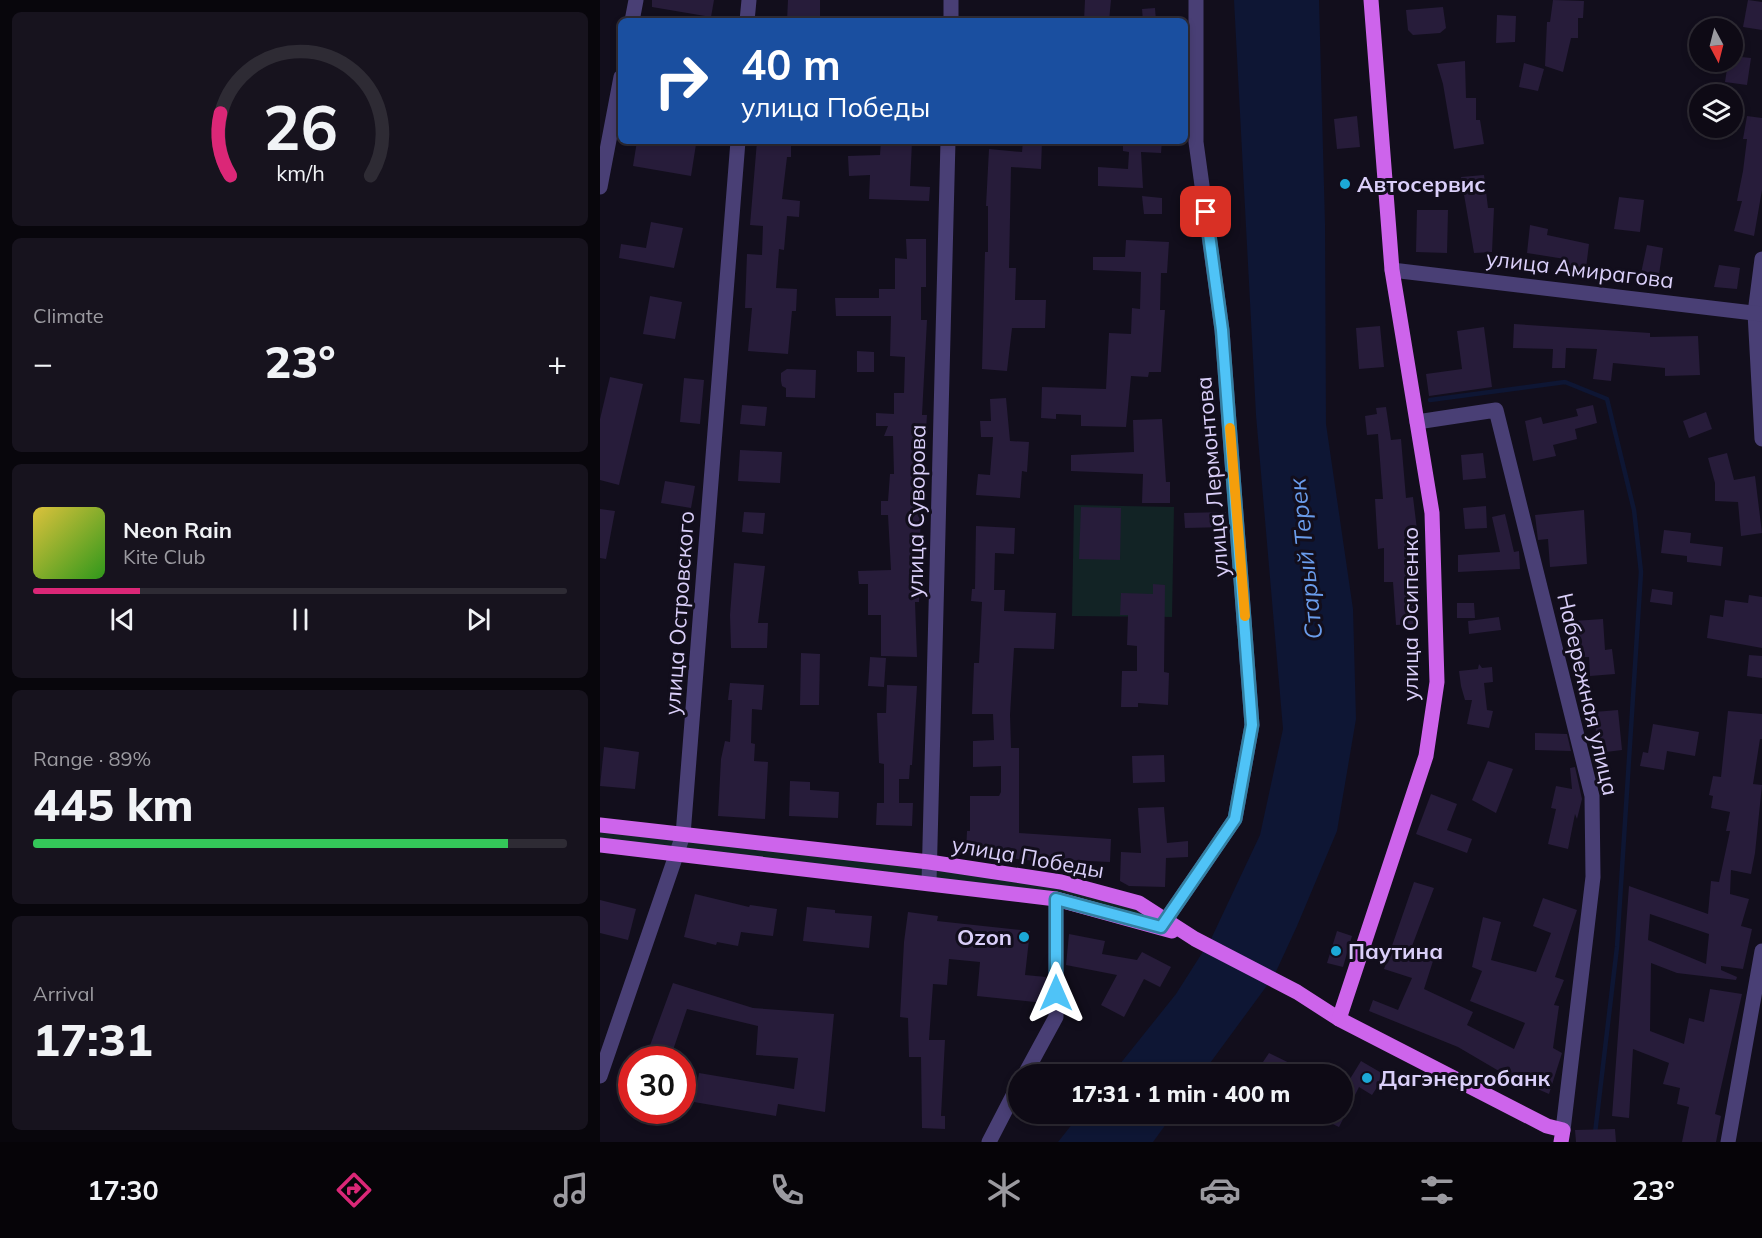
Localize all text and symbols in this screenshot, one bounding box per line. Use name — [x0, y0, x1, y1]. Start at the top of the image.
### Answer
north arrow — [1689, 18, 1743, 72]
map controls — [1689, 18, 1743, 138]
text: 40 m — [741, 38, 841, 91]
icon: right — [642, 42, 720, 120]
button: layers — [1689, 84, 1743, 138]
text: 26 — [263, 87, 337, 166]
text: улица Победы — [741, 90, 930, 124]
text: km/h — [276, 159, 324, 186]
place label: Автосервис — [1357, 170, 1486, 198]
marker: Автосервис — [1338, 177, 1352, 191]
pin — [1180, 186, 1231, 237]
icon: arrive — [1189, 195, 1222, 228]
street label: улица Амирагова — [1484, 244, 1676, 294]
text: Climate — [33, 303, 104, 328]
text: 23° — [264, 333, 336, 389]
text: − — [33, 342, 53, 383]
text: + — [547, 342, 567, 383]
street label: улица Лермонтова — [1189, 375, 1235, 579]
street label: улица Суворова — [900, 424, 932, 598]
water label: Старый Терек — [1282, 476, 1328, 641]
street label: улица Островского — [658, 510, 700, 716]
text: Neon Rain — [123, 516, 232, 544]
street label: улица Осипенко — [1396, 527, 1424, 701]
text: Kite Club — [123, 544, 205, 569]
street label: Набережная улица — [1551, 590, 1625, 798]
icon: previous — [106, 603, 139, 636]
icon: pause — [284, 603, 317, 636]
icon: next — [462, 603, 495, 636]
text: Range · 89% — [33, 746, 151, 771]
text: 445 km — [33, 776, 194, 832]
street label: улица Победы — [950, 830, 1106, 884]
place label: Ozon — [957, 923, 1012, 951]
marker: Ozon — [1017, 930, 1031, 944]
place label: Паутина — [1348, 937, 1443, 965]
marker: Паутина — [1329, 944, 1343, 958]
position arrow — [1024, 961, 1088, 1025]
text: Arrival — [33, 981, 94, 1006]
text: 17:31 — [33, 1011, 153, 1067]
speed limit sign: 30 — [618, 1046, 696, 1124]
place label: Дагэнергобанк — [1379, 1064, 1551, 1092]
marker: Дагэнергобанк — [1360, 1071, 1374, 1085]
text: 17:31 · 1 min · 400 m — [1071, 1080, 1290, 1108]
icon: directions — [333, 1169, 375, 1211]
icon: music — [550, 1169, 592, 1211]
icon: phone — [766, 1169, 808, 1211]
icon: climate — [983, 1169, 1025, 1211]
icon: car — [1199, 1169, 1241, 1211]
icon: filters — [1416, 1169, 1458, 1211]
text: 17:30 — [87, 1173, 159, 1207]
text: 23° — [1632, 1173, 1675, 1207]

